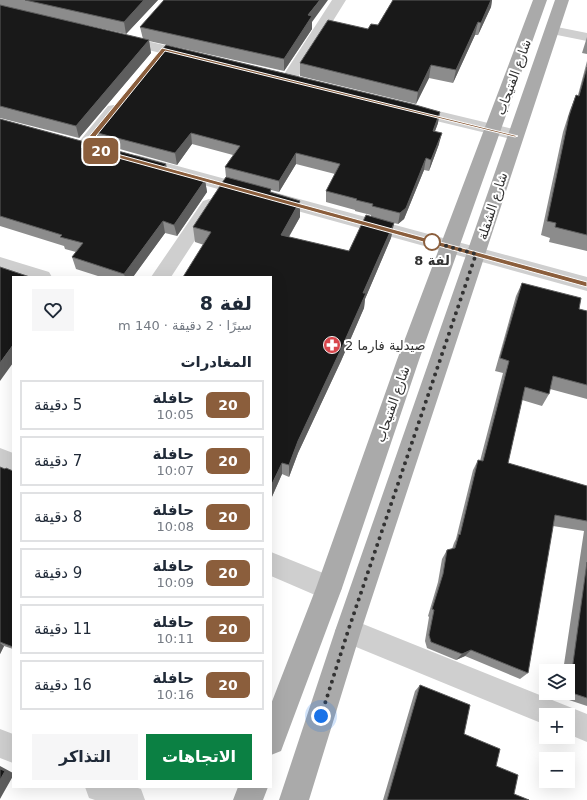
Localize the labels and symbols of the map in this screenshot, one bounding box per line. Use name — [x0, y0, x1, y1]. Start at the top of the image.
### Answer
street label: شارع الفتيحاب — [493, 37, 535, 117]
line badge: 20 — [83, 138, 119, 164]
street label: شارع الشقلة — [475, 171, 511, 242]
marker: لفة 8 — [423, 233, 441, 251]
place label: لفة 8 — [414, 253, 450, 268]
pharmacy icon: صيدلية فارما 2 — [322, 335, 342, 355]
place label: صيدلية فارما 2 — [345, 338, 426, 354]
street label: شارع الفتيحاب — [372, 364, 413, 445]
your location — [311, 706, 331, 726]

